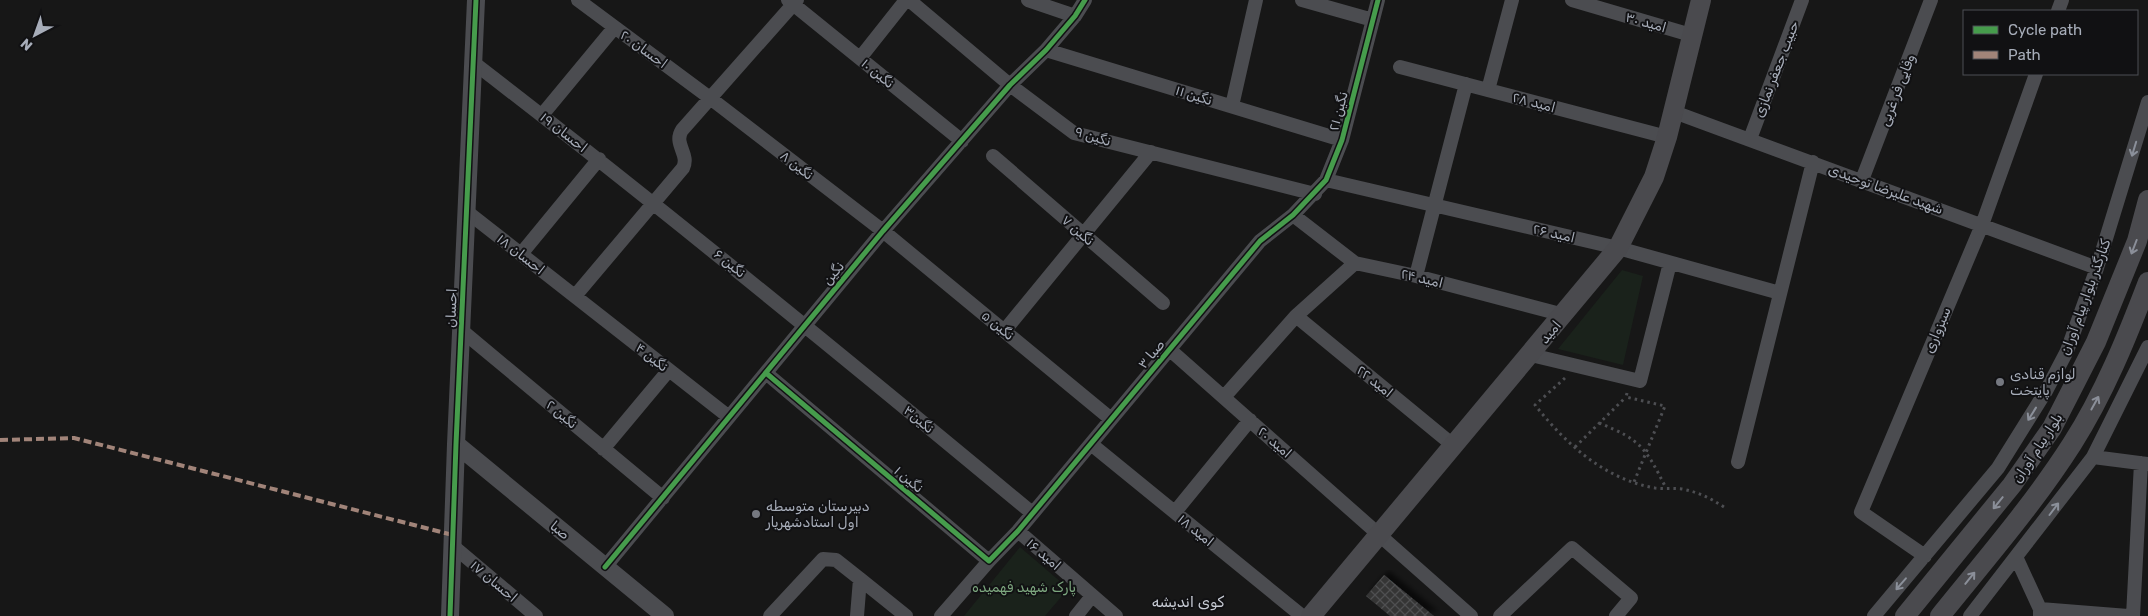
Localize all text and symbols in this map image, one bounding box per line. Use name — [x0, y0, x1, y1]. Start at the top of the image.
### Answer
street label: امید ۳۰ — [1623, 9, 1668, 36]
north arrow — [10, 10, 60, 60]
legend — [1963, 10, 2138, 75]
street label: حبیب جعفر نمازی — [1750, 18, 1803, 120]
text: Cycle path — [2008, 21, 2082, 39]
street label: احسان ۲۰ — [617, 27, 671, 72]
text: N — [17, 35, 36, 54]
text: Path — [2008, 46, 2041, 64]
street label: وفایی فر غربی — [1876, 52, 1919, 129]
street label: نگین ۱۰ — [858, 55, 898, 92]
street label: نگین ۱۱ — [1173, 82, 1214, 109]
street label: امید ۲۸ — [1510, 89, 1557, 116]
street label: نگین ۲۱ — [1325, 90, 1352, 133]
street label: احسان ۱۹ — [537, 109, 591, 156]
street label: نگین ۹ — [1073, 123, 1113, 150]
one-way arrow — [2128, 140, 2138, 156]
street label: نگین ۸ — [777, 147, 817, 184]
street label: شهید علیرضا توحیدی — [1826, 161, 1946, 218]
street label: نگین ۷ — [1058, 212, 1098, 249]
street label: امید ۲۶ — [1531, 220, 1577, 247]
street label: احسان ۱۸ — [493, 230, 548, 278]
street label: کنارگذر بلوار پیام آوران — [2057, 236, 2116, 358]
one-way arrow — [2129, 238, 2138, 254]
street label: نگین ۶ — [710, 245, 749, 281]
street label: نگین — [819, 258, 848, 289]
street label: امید ۲۴ — [1399, 265, 1445, 292]
street label: احسان — [442, 288, 461, 328]
street label: سبزواری — [1920, 305, 1955, 356]
street label: نگین ۵ — [978, 307, 1018, 344]
street label: امید — [1536, 317, 1565, 347]
street label: صبا ۳ — [1134, 336, 1169, 372]
street label: نگین ۴ — [632, 339, 671, 375]
street label: امید ۲۲ — [1353, 362, 1396, 401]
place label: لوازم قنادی پایتخت — [2010, 366, 2076, 400]
marker: لوازم قنادی پایتخت — [1994, 376, 2006, 388]
street label: نگین ۲ — [542, 396, 581, 432]
one-way arrow — [2090, 397, 2100, 411]
street label: نگین۳ — [900, 402, 937, 437]
one-way arrow — [2026, 406, 2036, 420]
street label: بلوار پیام آوران — [2008, 410, 2067, 487]
street label: امید ۲۰ — [1254, 423, 1295, 462]
street label: نگین ۱ — [890, 462, 927, 497]
one-way arrow — [1993, 496, 2004, 509]
place label: دبیرستان متوسطه اول استادشهریار — [765, 498, 870, 531]
one-way arrow — [2049, 503, 2060, 516]
marker: دبیرستان متوسطه اول استادشهریار — [750, 508, 762, 520]
street label: امید ۱۸ — [1174, 511, 1217, 550]
street label: صبا — [546, 517, 573, 544]
street label: امید ۱۶ — [1023, 535, 1064, 574]
street label: احسان ۱۷ — [467, 557, 521, 606]
one-way arrow — [1965, 572, 1976, 585]
one-way arrow — [1896, 577, 1907, 590]
park label: پارک شهید فهمیده — [972, 579, 1076, 597]
district label: کوی اندیشه — [1152, 593, 1224, 611]

